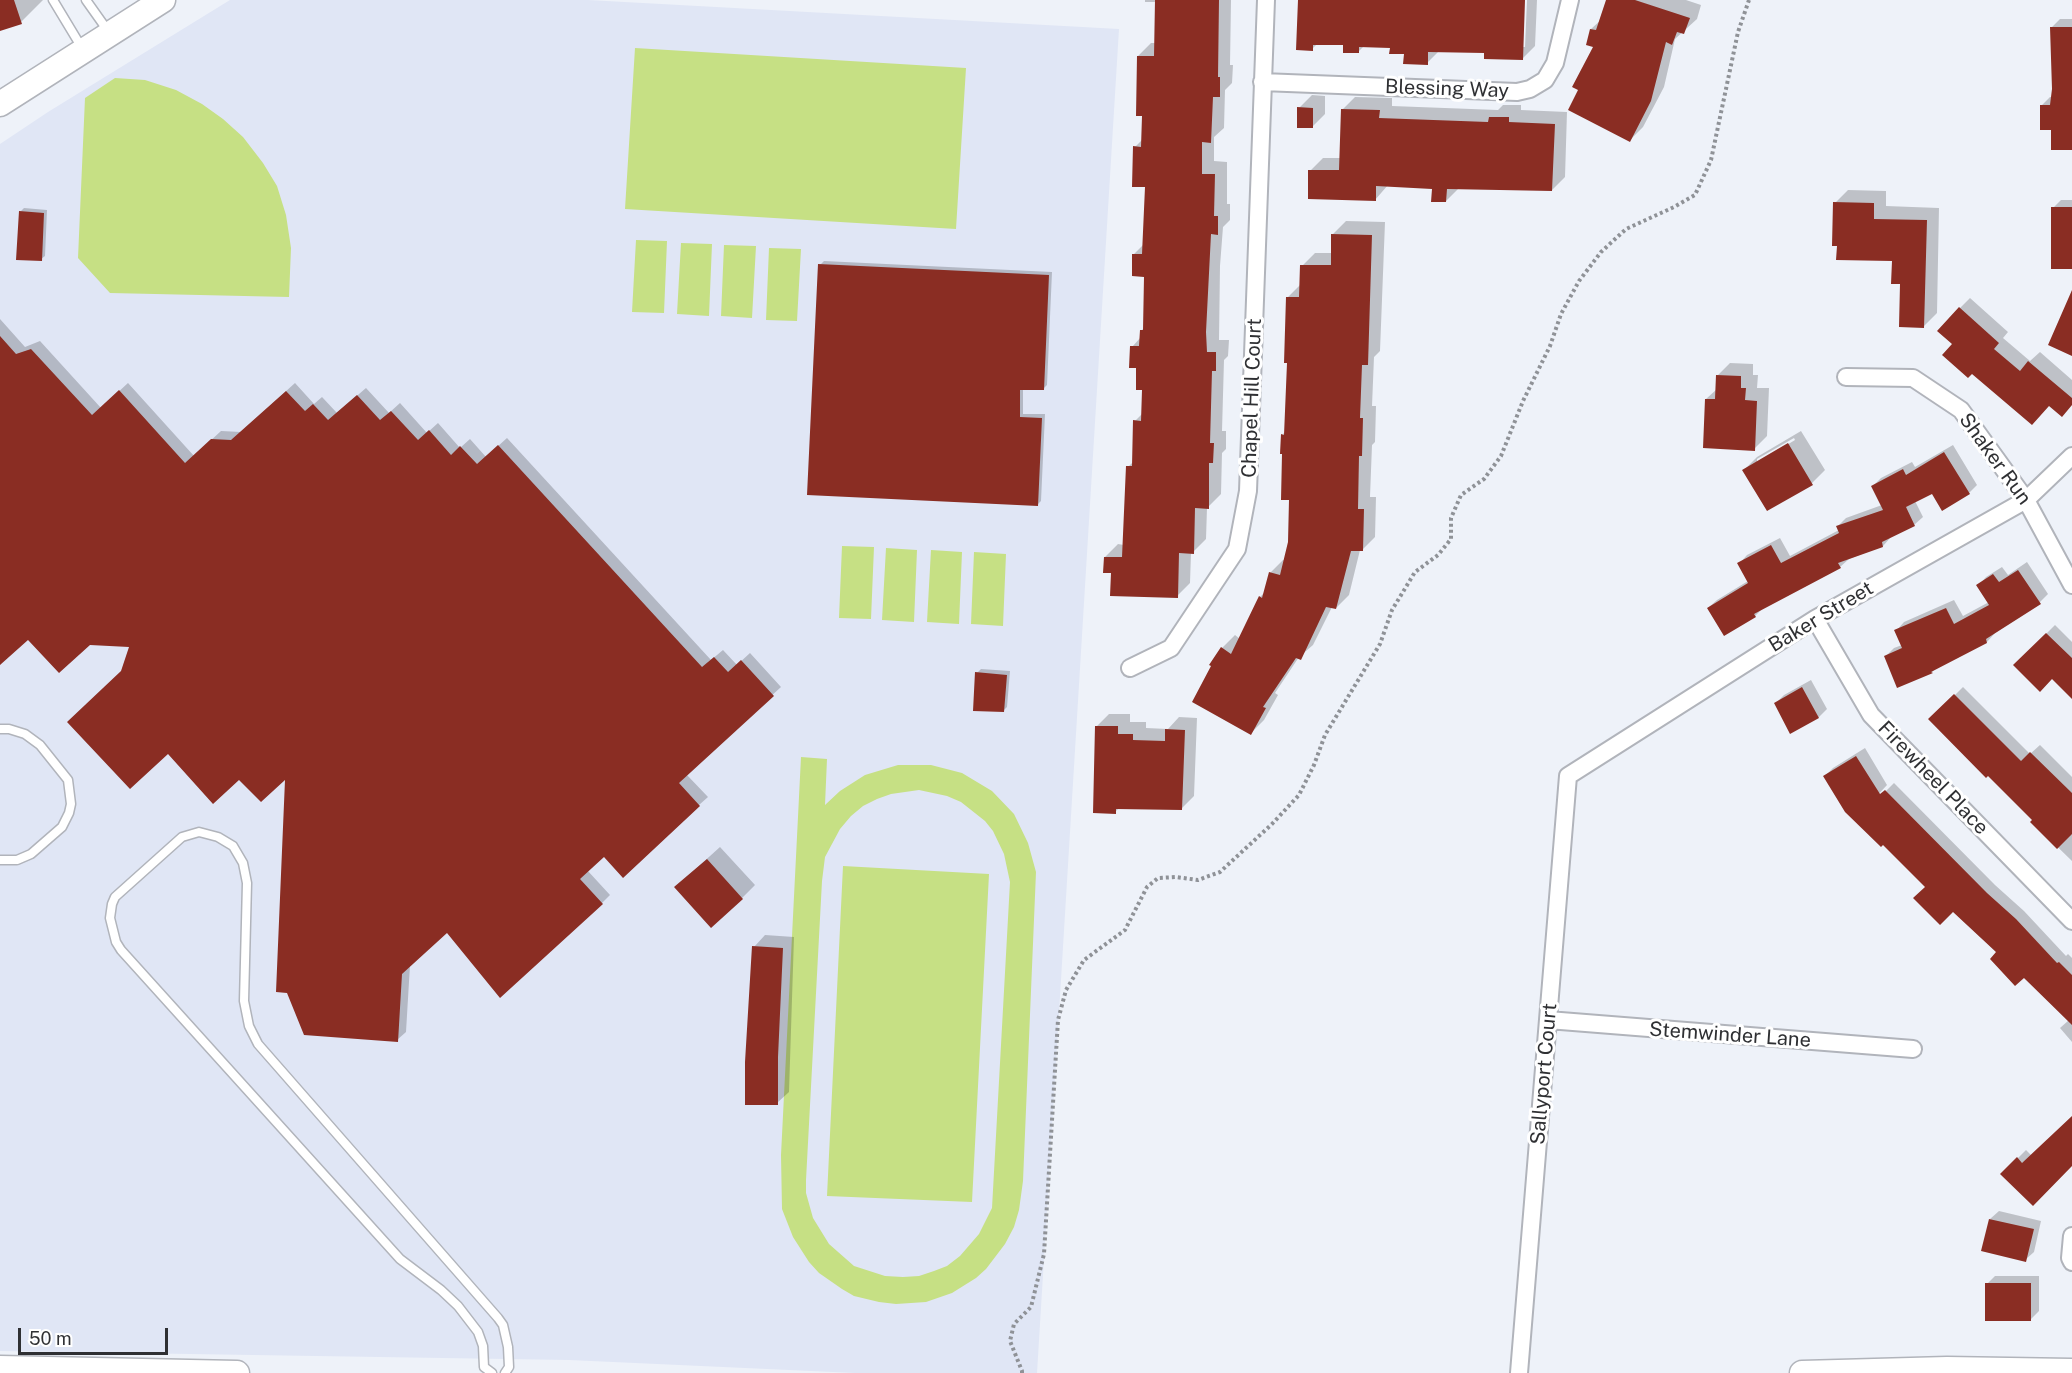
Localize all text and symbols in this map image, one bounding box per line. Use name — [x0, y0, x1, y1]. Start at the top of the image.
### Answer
street label: Blessing Way — [1385, 75, 1509, 103]
street label: Chapel Hill Court — [1237, 318, 1267, 478]
street label: Shaker Run — [1954, 409, 2036, 509]
street label: Baker Street — [1764, 576, 1878, 658]
street label: Firewheel Place — [1873, 716, 1993, 840]
street label: Sallyport Court — [1526, 1002, 1562, 1146]
street label: Stemwinder Lane — [1648, 1017, 1812, 1053]
scale bar — [21, 1316, 171, 1354]
text: 50 m — [29, 1328, 72, 1349]

